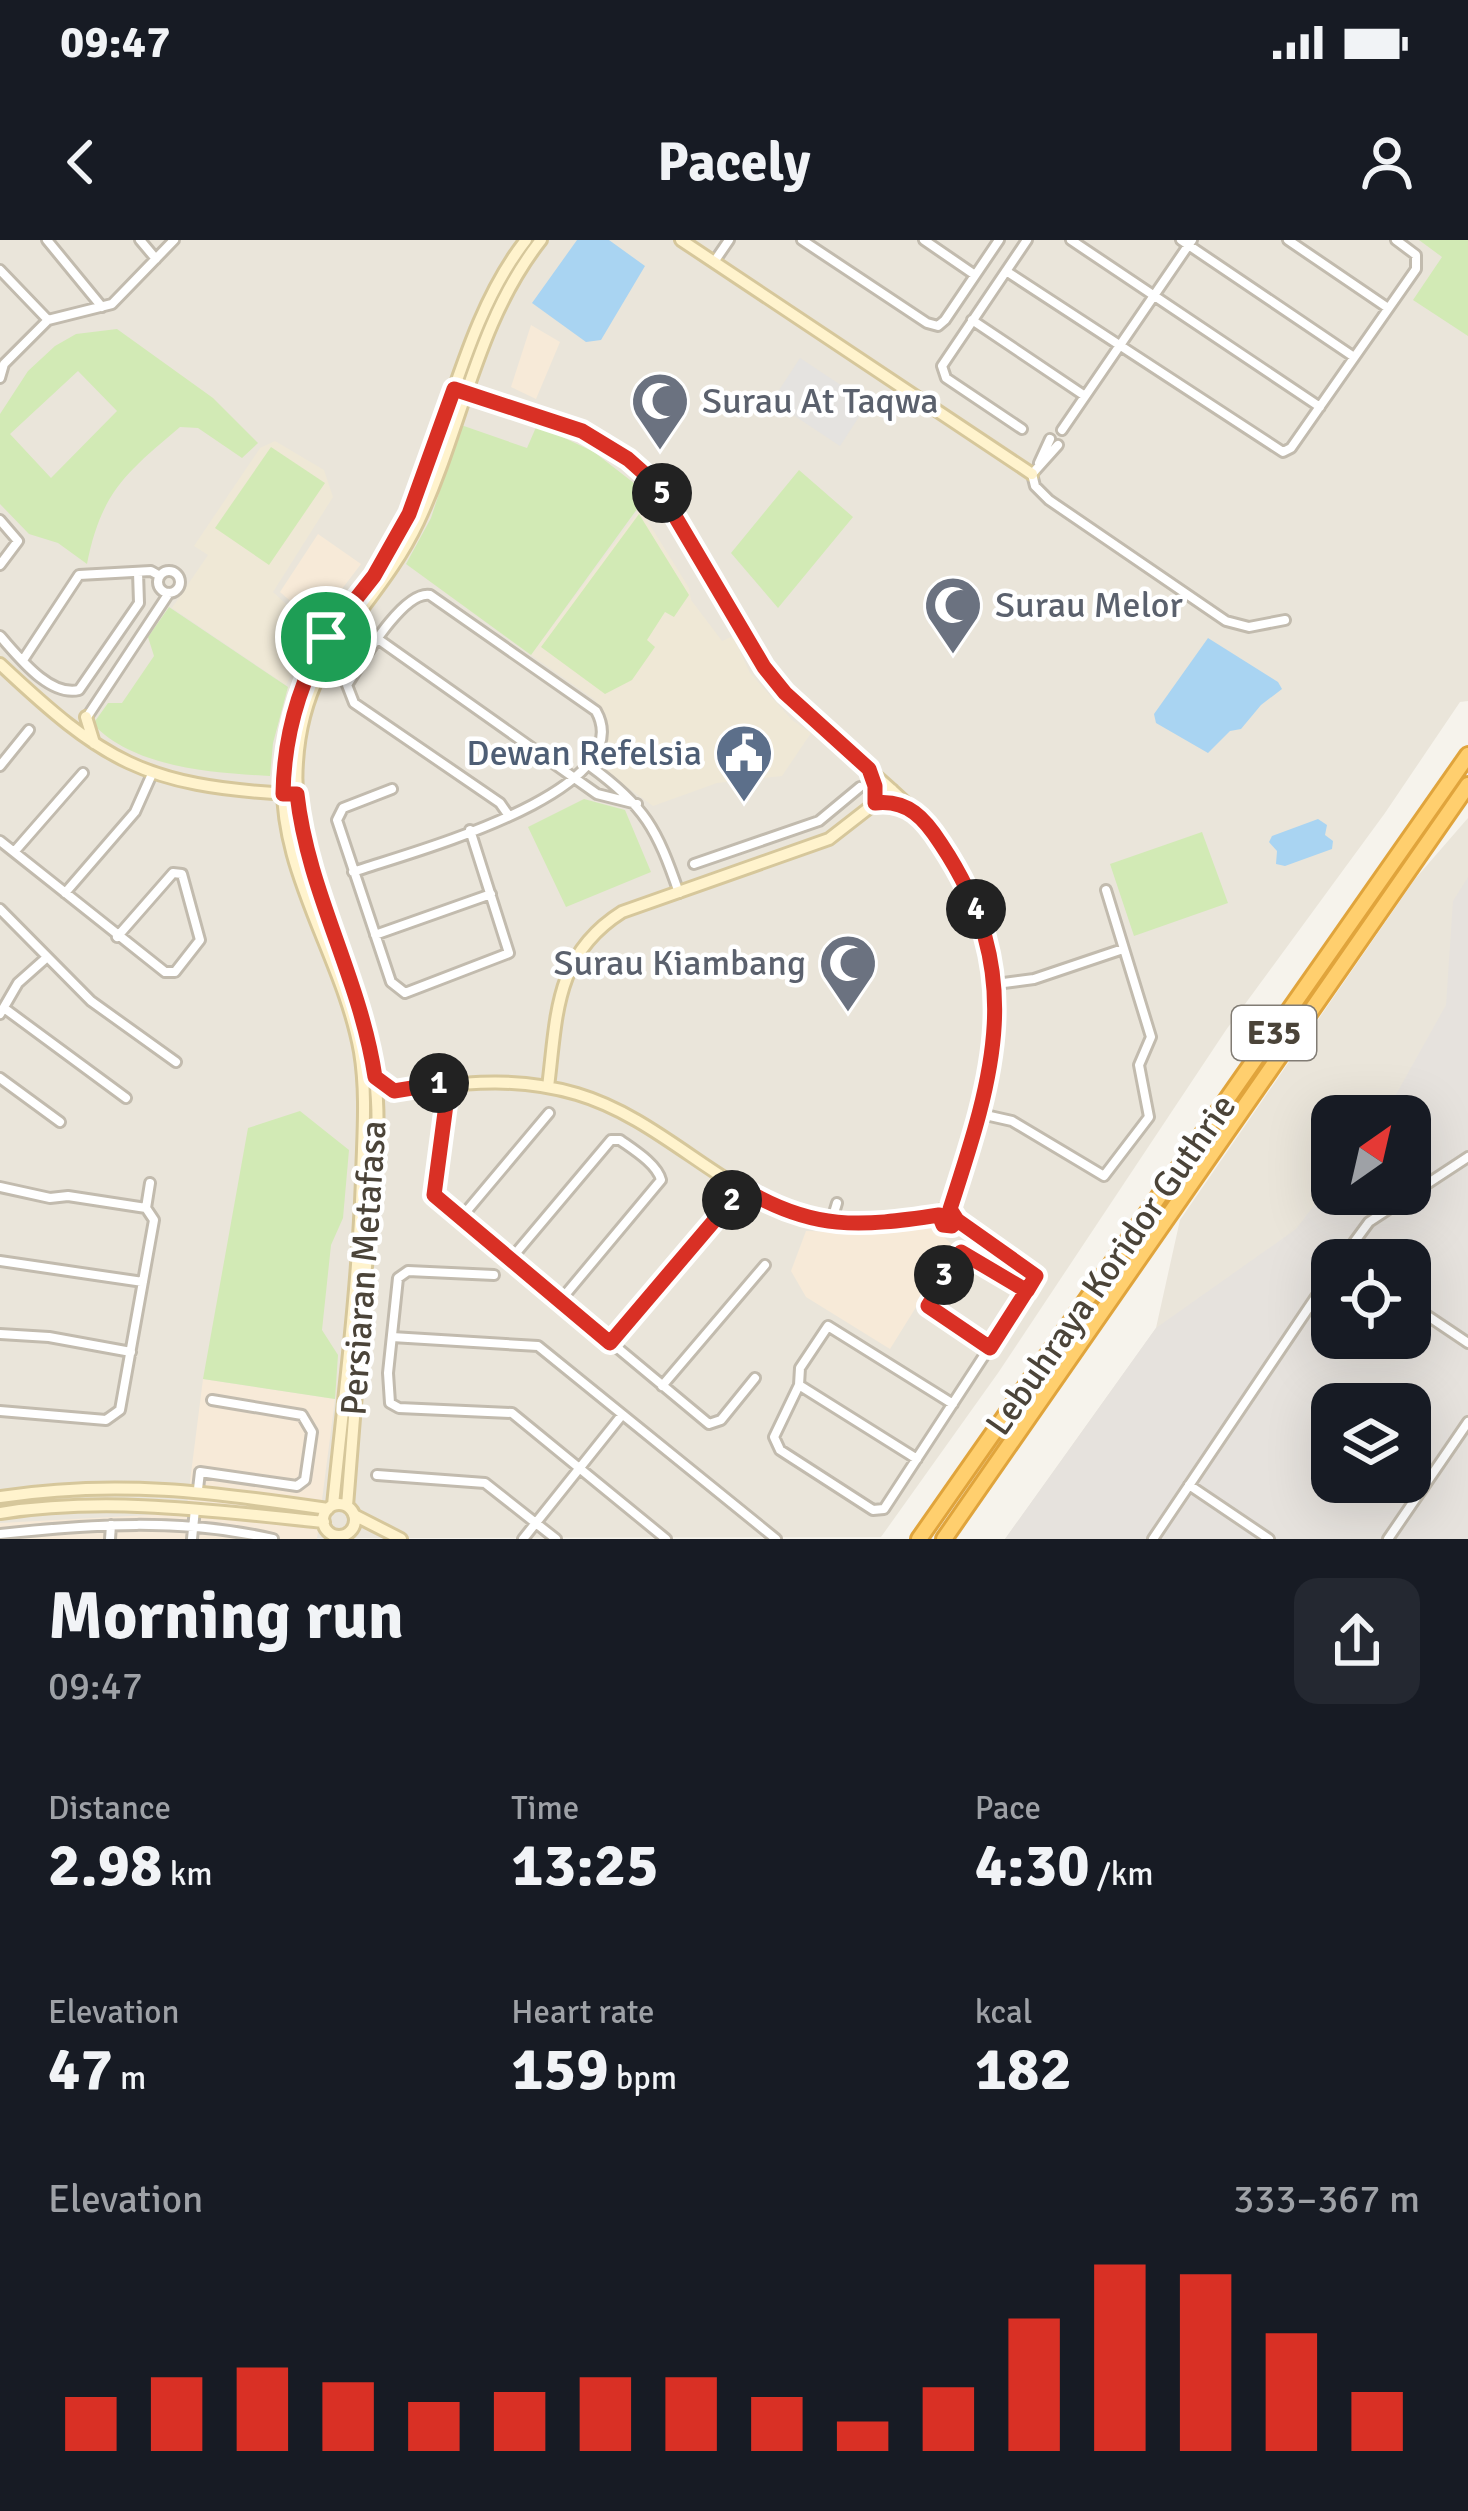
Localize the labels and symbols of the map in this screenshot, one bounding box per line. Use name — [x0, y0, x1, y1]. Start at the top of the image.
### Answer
mosque icon: Surau At Taqwa — [629, 370, 691, 452]
place label: Surau At Taqwa — [702, 379, 939, 424]
pin: 5 — [632, 463, 692, 523]
mosque icon: Surau Melor — [922, 574, 984, 656]
place label: Surau Melor — [995, 583, 1184, 628]
pin — [275, 586, 377, 688]
public building icon: Dewan Refelsia — [713, 722, 775, 804]
place label: Dewan Refelsia — [466, 731, 702, 776]
pin: 4 — [946, 879, 1006, 939]
mosque icon: Surau Kiambang — [817, 932, 879, 1014]
place label: Surau Kiambang — [553, 941, 806, 986]
road number: E35 — [1232, 1006, 1316, 1060]
pin: 1 — [409, 1053, 469, 1113]
street label: Lebuhraya Koridor Guthrie — [976, 1086, 1246, 1444]
north arrow — [1311, 1095, 1431, 1215]
street label: Persiaran Metafasa — [331, 1119, 397, 1417]
pin: 2 — [702, 1170, 762, 1230]
pin: 3 — [914, 1245, 974, 1305]

